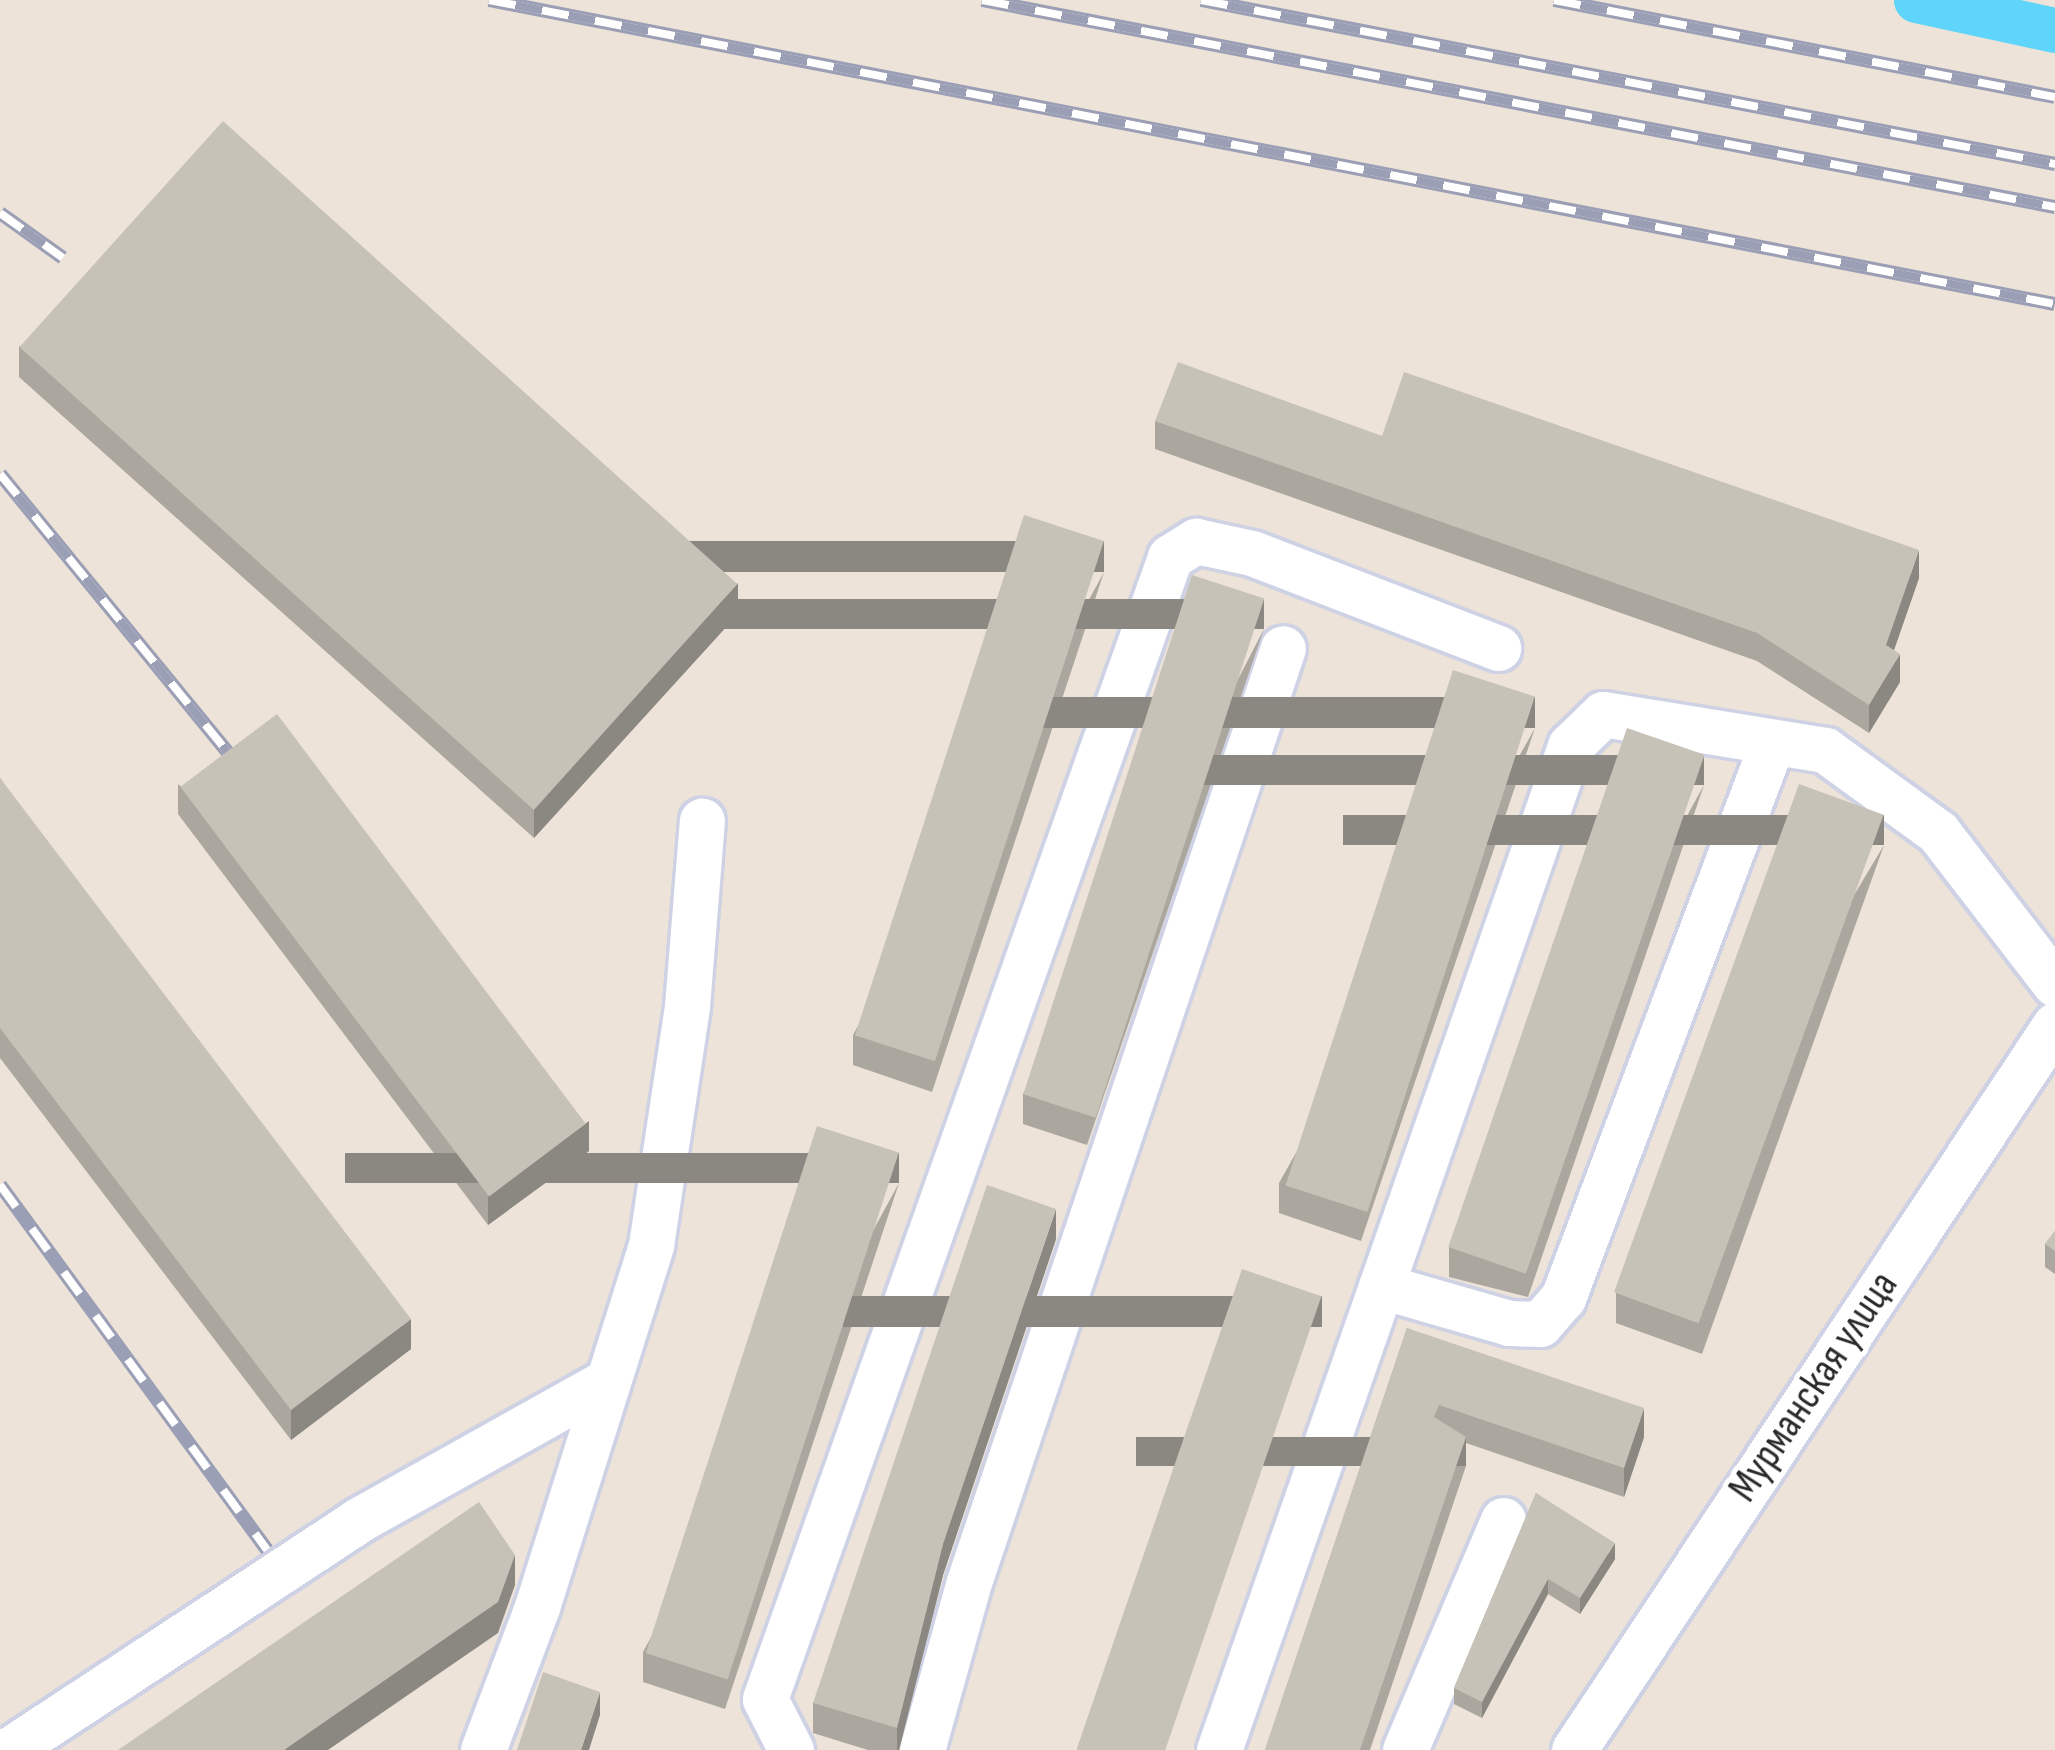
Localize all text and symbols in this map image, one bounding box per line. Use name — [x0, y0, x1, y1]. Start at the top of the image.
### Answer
street label: Мурманская улица — [1719, 1262, 1909, 1512]

